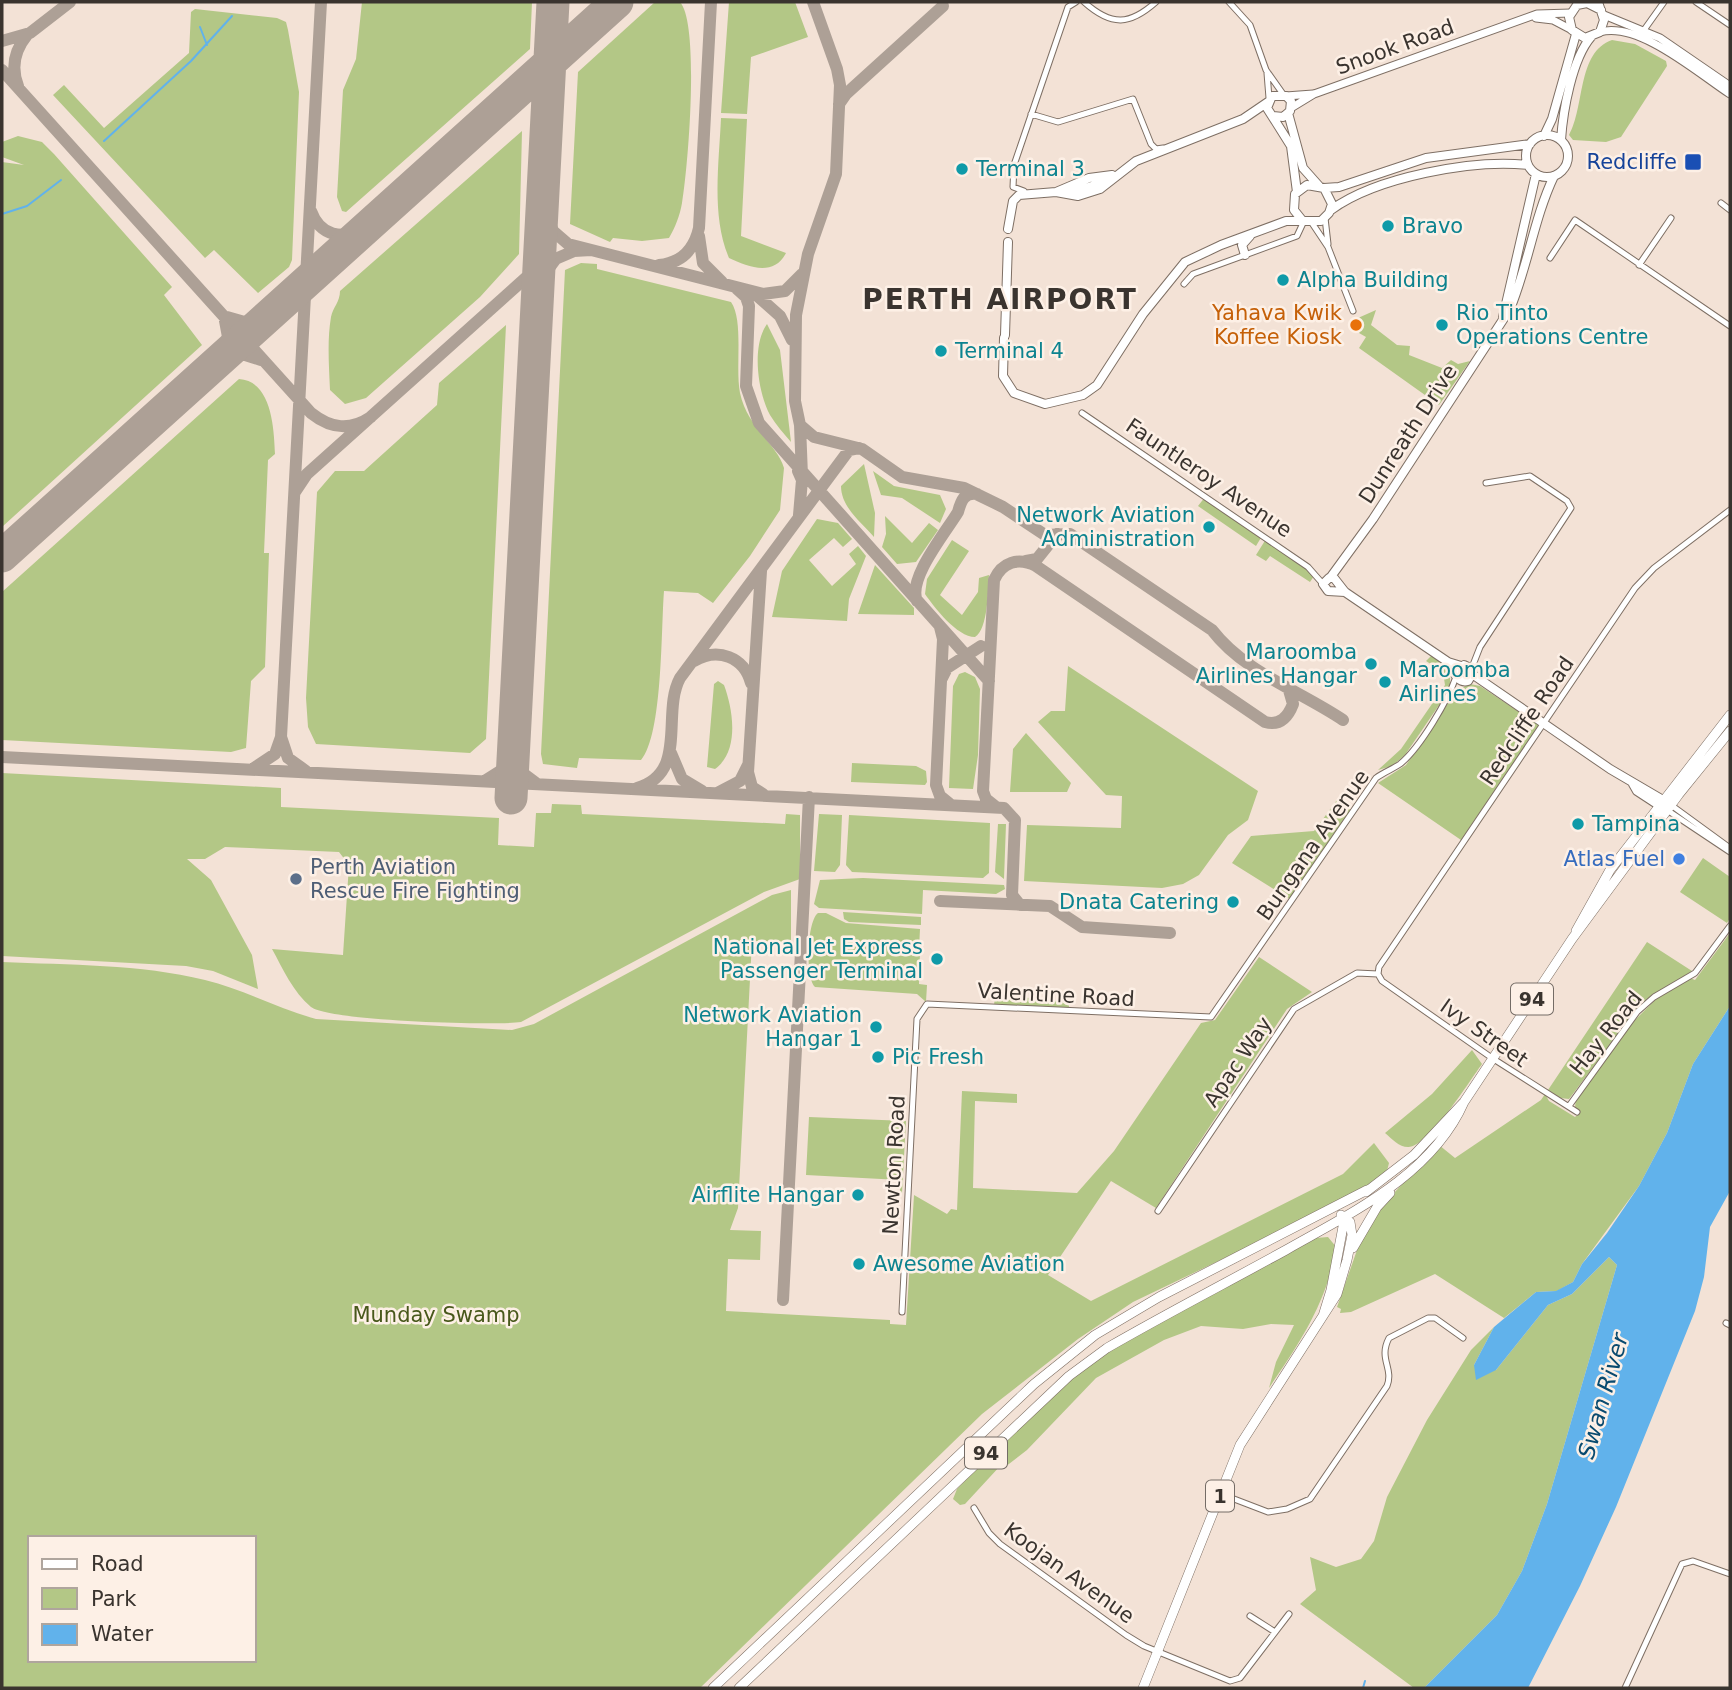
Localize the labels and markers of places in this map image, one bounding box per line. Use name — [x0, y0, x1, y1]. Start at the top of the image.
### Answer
place label: Redcliffe — [1586, 150, 1677, 174]
marker: Redcliffe — [1683, 152, 1703, 172]
place label: Terminal 3 — [975, 157, 1085, 181]
marker: Terminal 3 — [954, 161, 970, 177]
place label: Bravo — [1402, 214, 1463, 238]
marker: Bravo — [1380, 218, 1396, 234]
place label: Alpha Building — [1297, 268, 1449, 292]
marker: Alpha Building — [1275, 272, 1291, 288]
place label: Yahava Kwik Koffee Kiosk — [1211, 301, 1343, 349]
place label: Rio Tinto Operations Centre — [1456, 301, 1648, 349]
marker: Yahava Kwik Koffee Kiosk — [1348, 317, 1364, 333]
marker: Rio Tinto Operations Centre — [1434, 317, 1450, 333]
place label: Terminal 4 — [954, 339, 1064, 363]
marker: Terminal 4 — [933, 343, 949, 359]
place label: Network Aviation Administration — [1016, 503, 1195, 551]
marker: Network Aviation Administration — [1201, 519, 1217, 535]
place label: Maroomba Airlines Hangar — [1196, 640, 1357, 688]
marker: Maroomba Airlines Hangar — [1363, 656, 1379, 672]
place label: Maroomba Airlines — [1399, 658, 1511, 706]
marker: Maroomba Airlines — [1377, 674, 1393, 690]
place label: Tampina — [1591, 812, 1680, 836]
marker: Tampina — [1570, 816, 1586, 832]
place label: Atlas Fuel — [1563, 847, 1665, 871]
marker: Atlas Fuel — [1671, 851, 1687, 867]
place label: Perth Aviation Rescue Fire Fighting — [310, 855, 520, 903]
marker: Perth Aviation Rescue Fire Fighting — [288, 871, 304, 887]
place label: Dnata Catering — [1059, 890, 1219, 914]
marker: Dnata Catering — [1225, 894, 1241, 910]
place label: National Jet Express Passenger Terminal — [713, 935, 923, 983]
marker: National Jet Express Passenger Terminal — [929, 951, 945, 967]
place label: Network Aviation Hangar 1 — [683, 1003, 862, 1051]
marker: Network Aviation Hangar 1 — [868, 1019, 884, 1035]
place label: Pic Fresh — [892, 1045, 984, 1069]
marker: Pic Fresh — [870, 1049, 886, 1065]
place label: Airflite Hangar — [691, 1183, 844, 1207]
marker: Airflite Hangar — [850, 1187, 866, 1203]
place label: Awesome Aviation — [873, 1252, 1065, 1276]
marker: Awesome Aviation — [851, 1256, 867, 1272]

